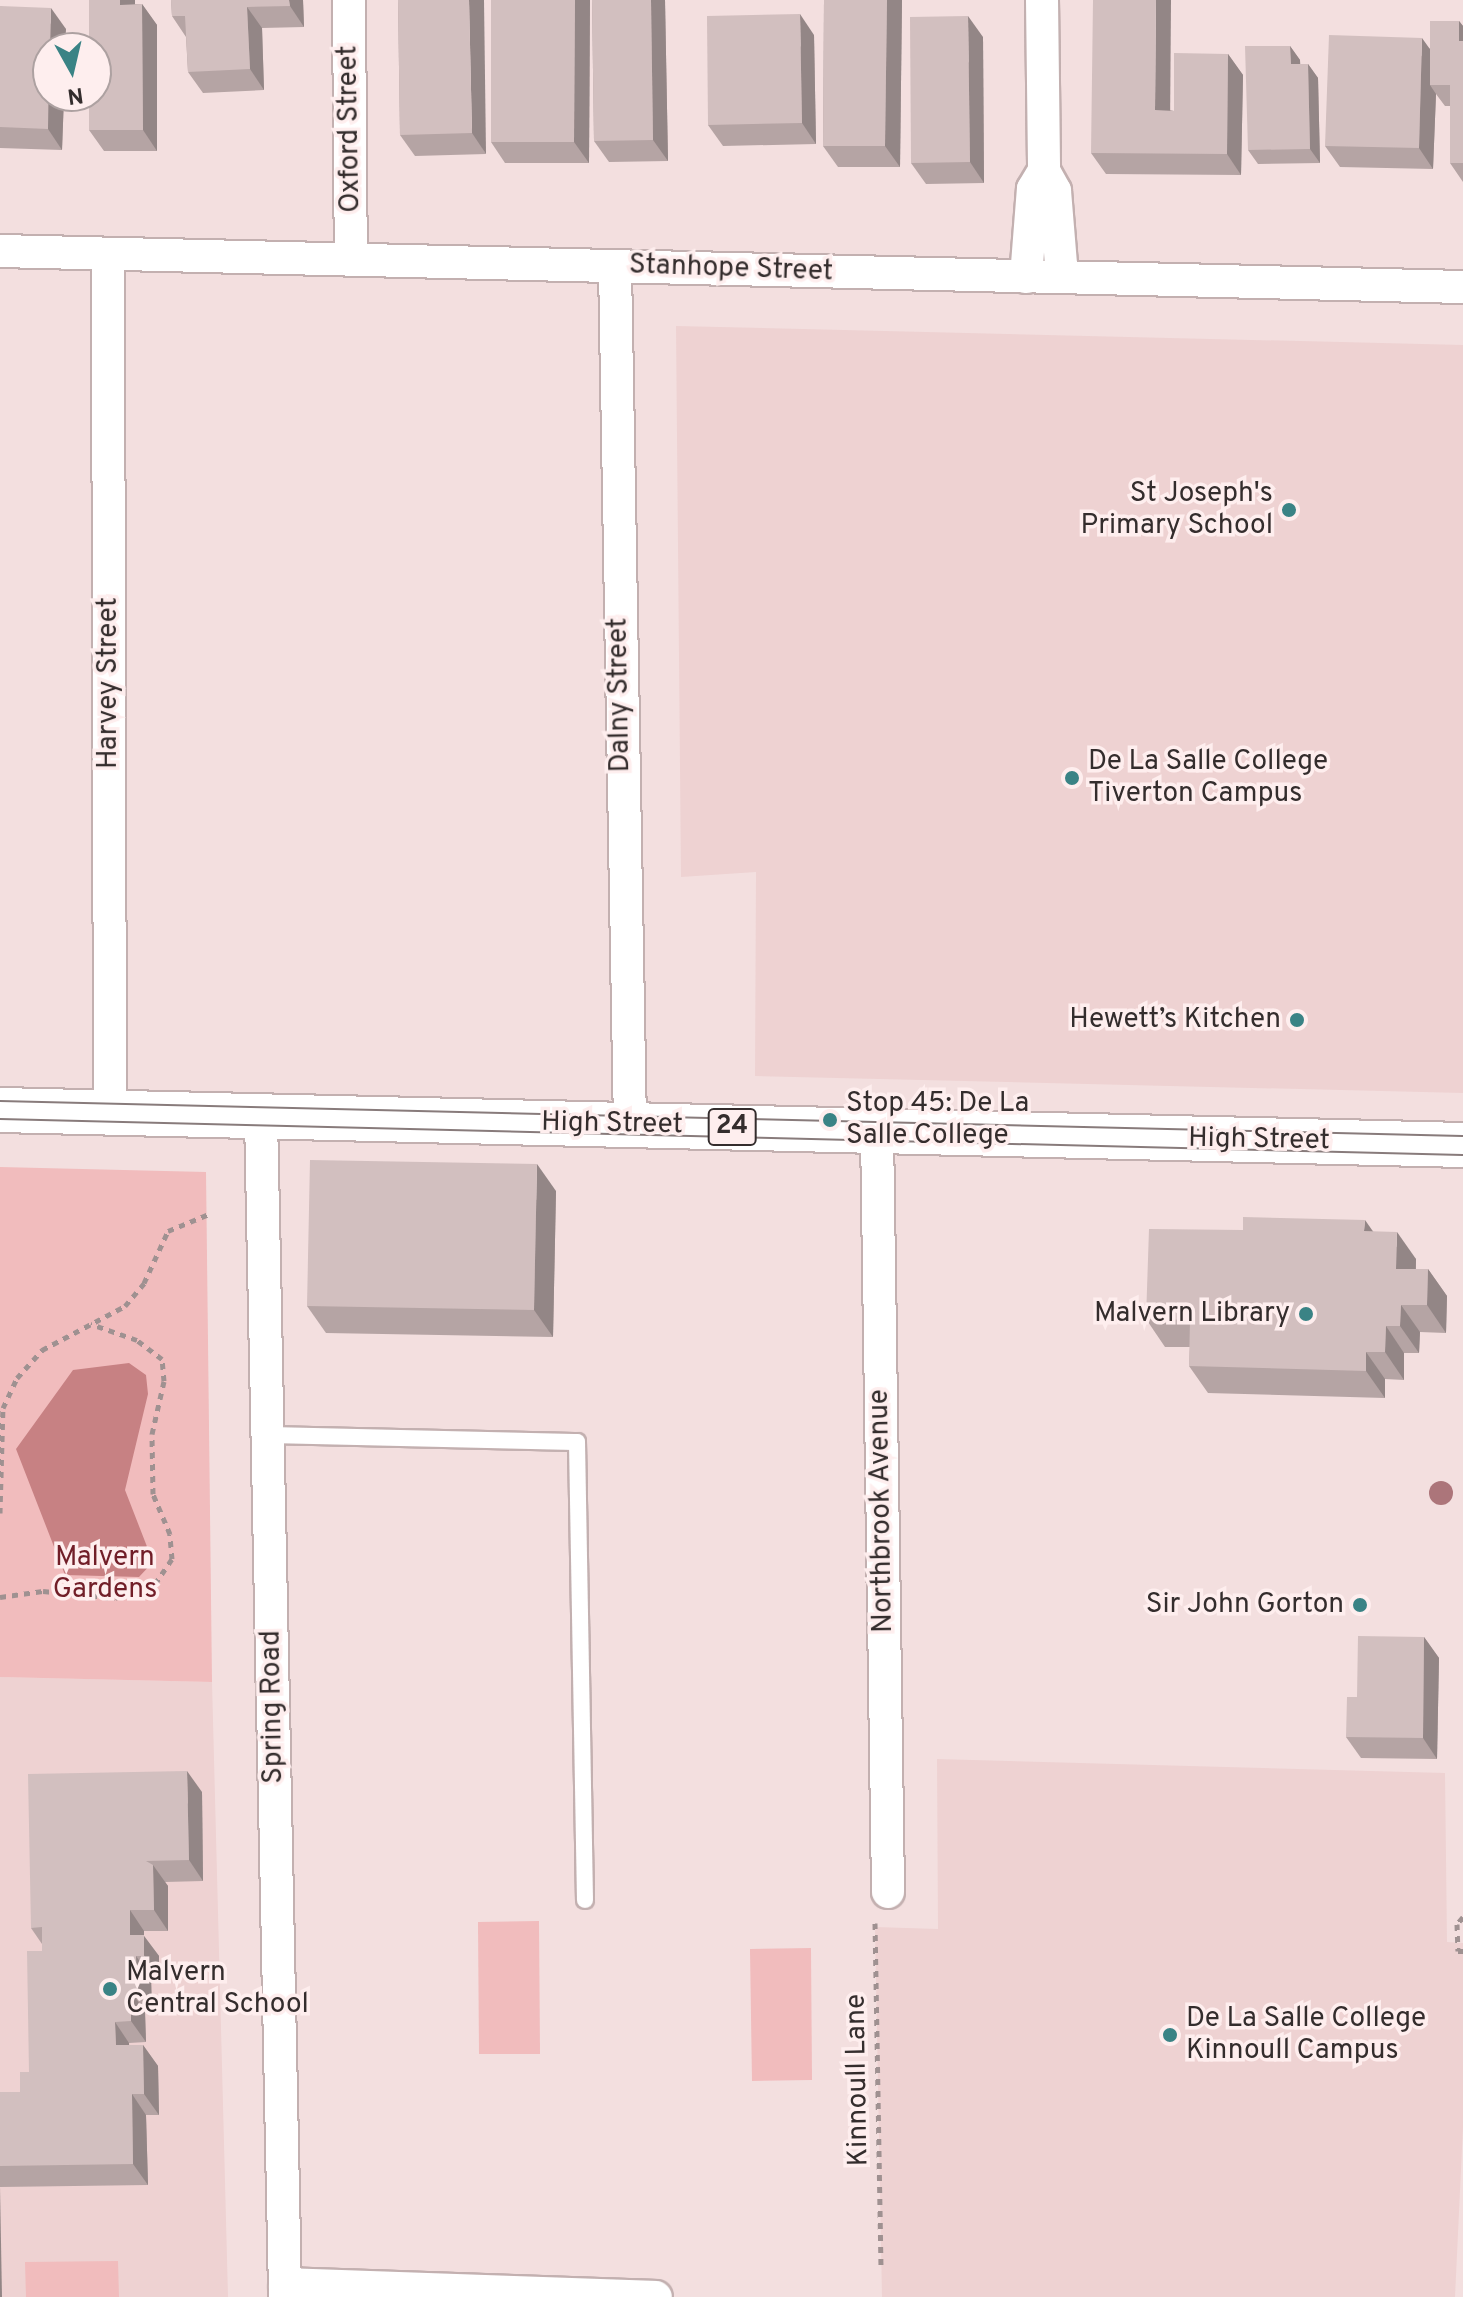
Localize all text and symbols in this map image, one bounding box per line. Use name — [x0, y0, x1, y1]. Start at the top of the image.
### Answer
north arrow — [32, 32, 112, 112]
street label: Oxford Street — [332, 45, 368, 213]
text: N — [65, 80, 85, 109]
street label: Stanhope Street — [628, 249, 834, 289]
place label: St Joseph's Primary School — [1081, 477, 1273, 543]
marker: St Joseph's Primary School — [1280, 501, 1298, 519]
street label: Harvey Street — [92, 597, 126, 769]
street label: Dalny Street — [602, 617, 638, 773]
place label: De La Salle College Tiverton Campus — [1088, 745, 1328, 811]
marker: De La Salle College Tiverton Campus — [1063, 769, 1081, 787]
place label: Hewett’s Kitchen — [1069, 1003, 1281, 1037]
marker: Hewett’s Kitchen — [1288, 1011, 1306, 1029]
place label: Stop 45: De La Salle College — [846, 1087, 1029, 1153]
road number: 24 — [706, 1105, 758, 1149]
street label: High Street — [541, 1106, 683, 1142]
marker: Stop 45: De La Salle College — [821, 1111, 839, 1129]
street label: High Street — [1188, 1122, 1330, 1158]
place label: Malvern Library — [1094, 1297, 1290, 1331]
marker: Malvern Library — [1297, 1305, 1315, 1323]
street label: Northbrook Avenue — [863, 1388, 901, 1634]
park label: Malvern Gardens — [53, 1541, 157, 1607]
place label: Sir John Gorton — [1146, 1588, 1344, 1622]
marker: Sir John Gorton — [1351, 1596, 1369, 1614]
street label: Spring Road — [255, 1630, 291, 1784]
place label: Malvern Central School — [126, 1956, 309, 2022]
marker: Malvern Central School — [101, 1980, 119, 1998]
street label: Kinnoull Lane — [840, 1993, 876, 2167]
place label: De La Salle College Kinnoull Campus — [1186, 2002, 1426, 2068]
marker: De La Salle College Kinnoull Campus — [1161, 2026, 1179, 2044]

